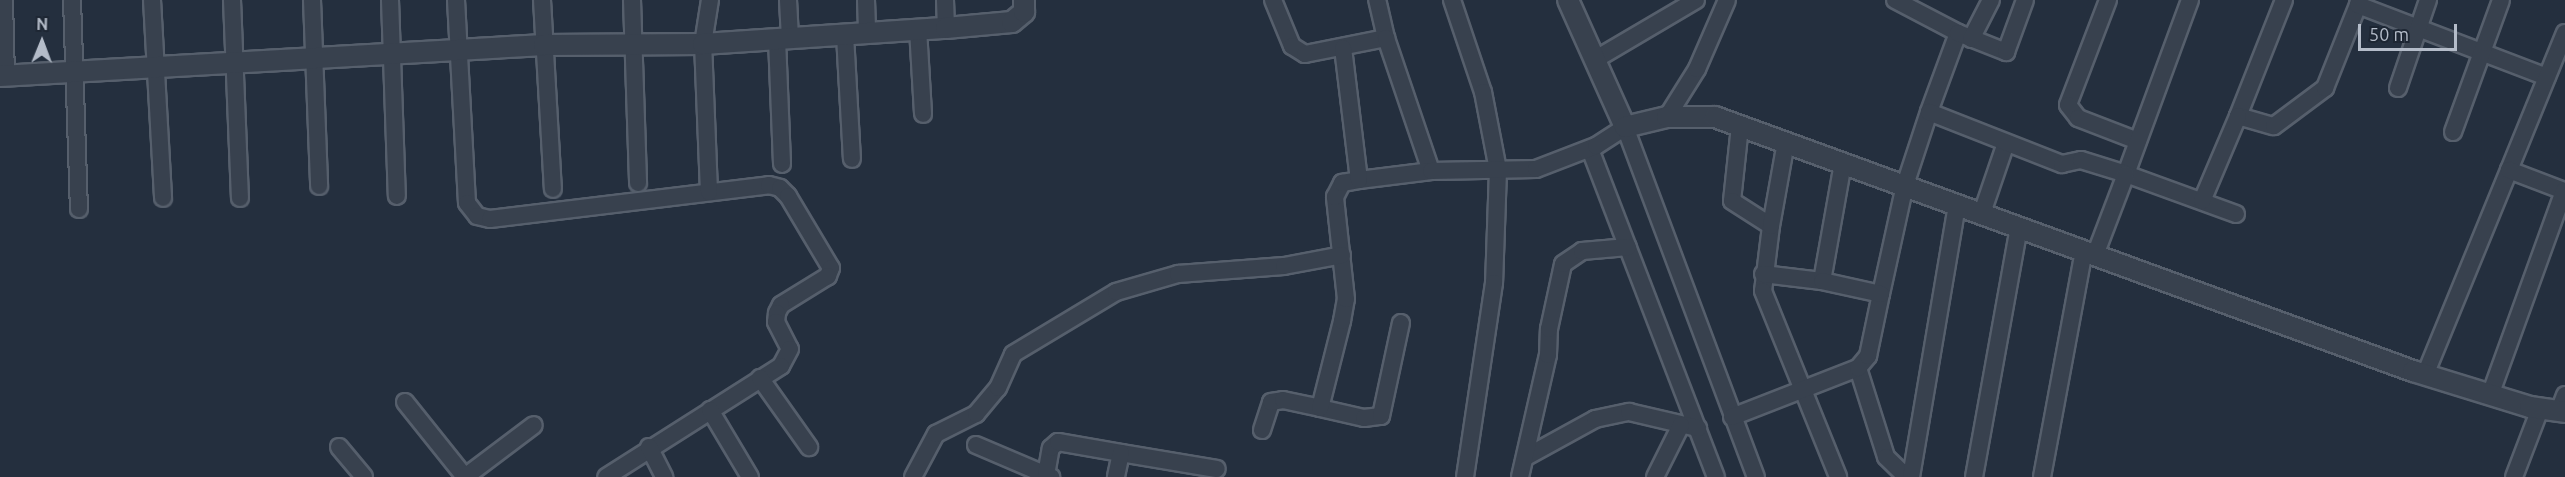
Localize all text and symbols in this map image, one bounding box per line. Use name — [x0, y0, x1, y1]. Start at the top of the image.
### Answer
north arrow — [12, 12, 72, 72]
scale bar — [2361, 12, 2460, 50]
text: N — [36, 15, 48, 33]
text: 50 m — [2369, 24, 2409, 44]

